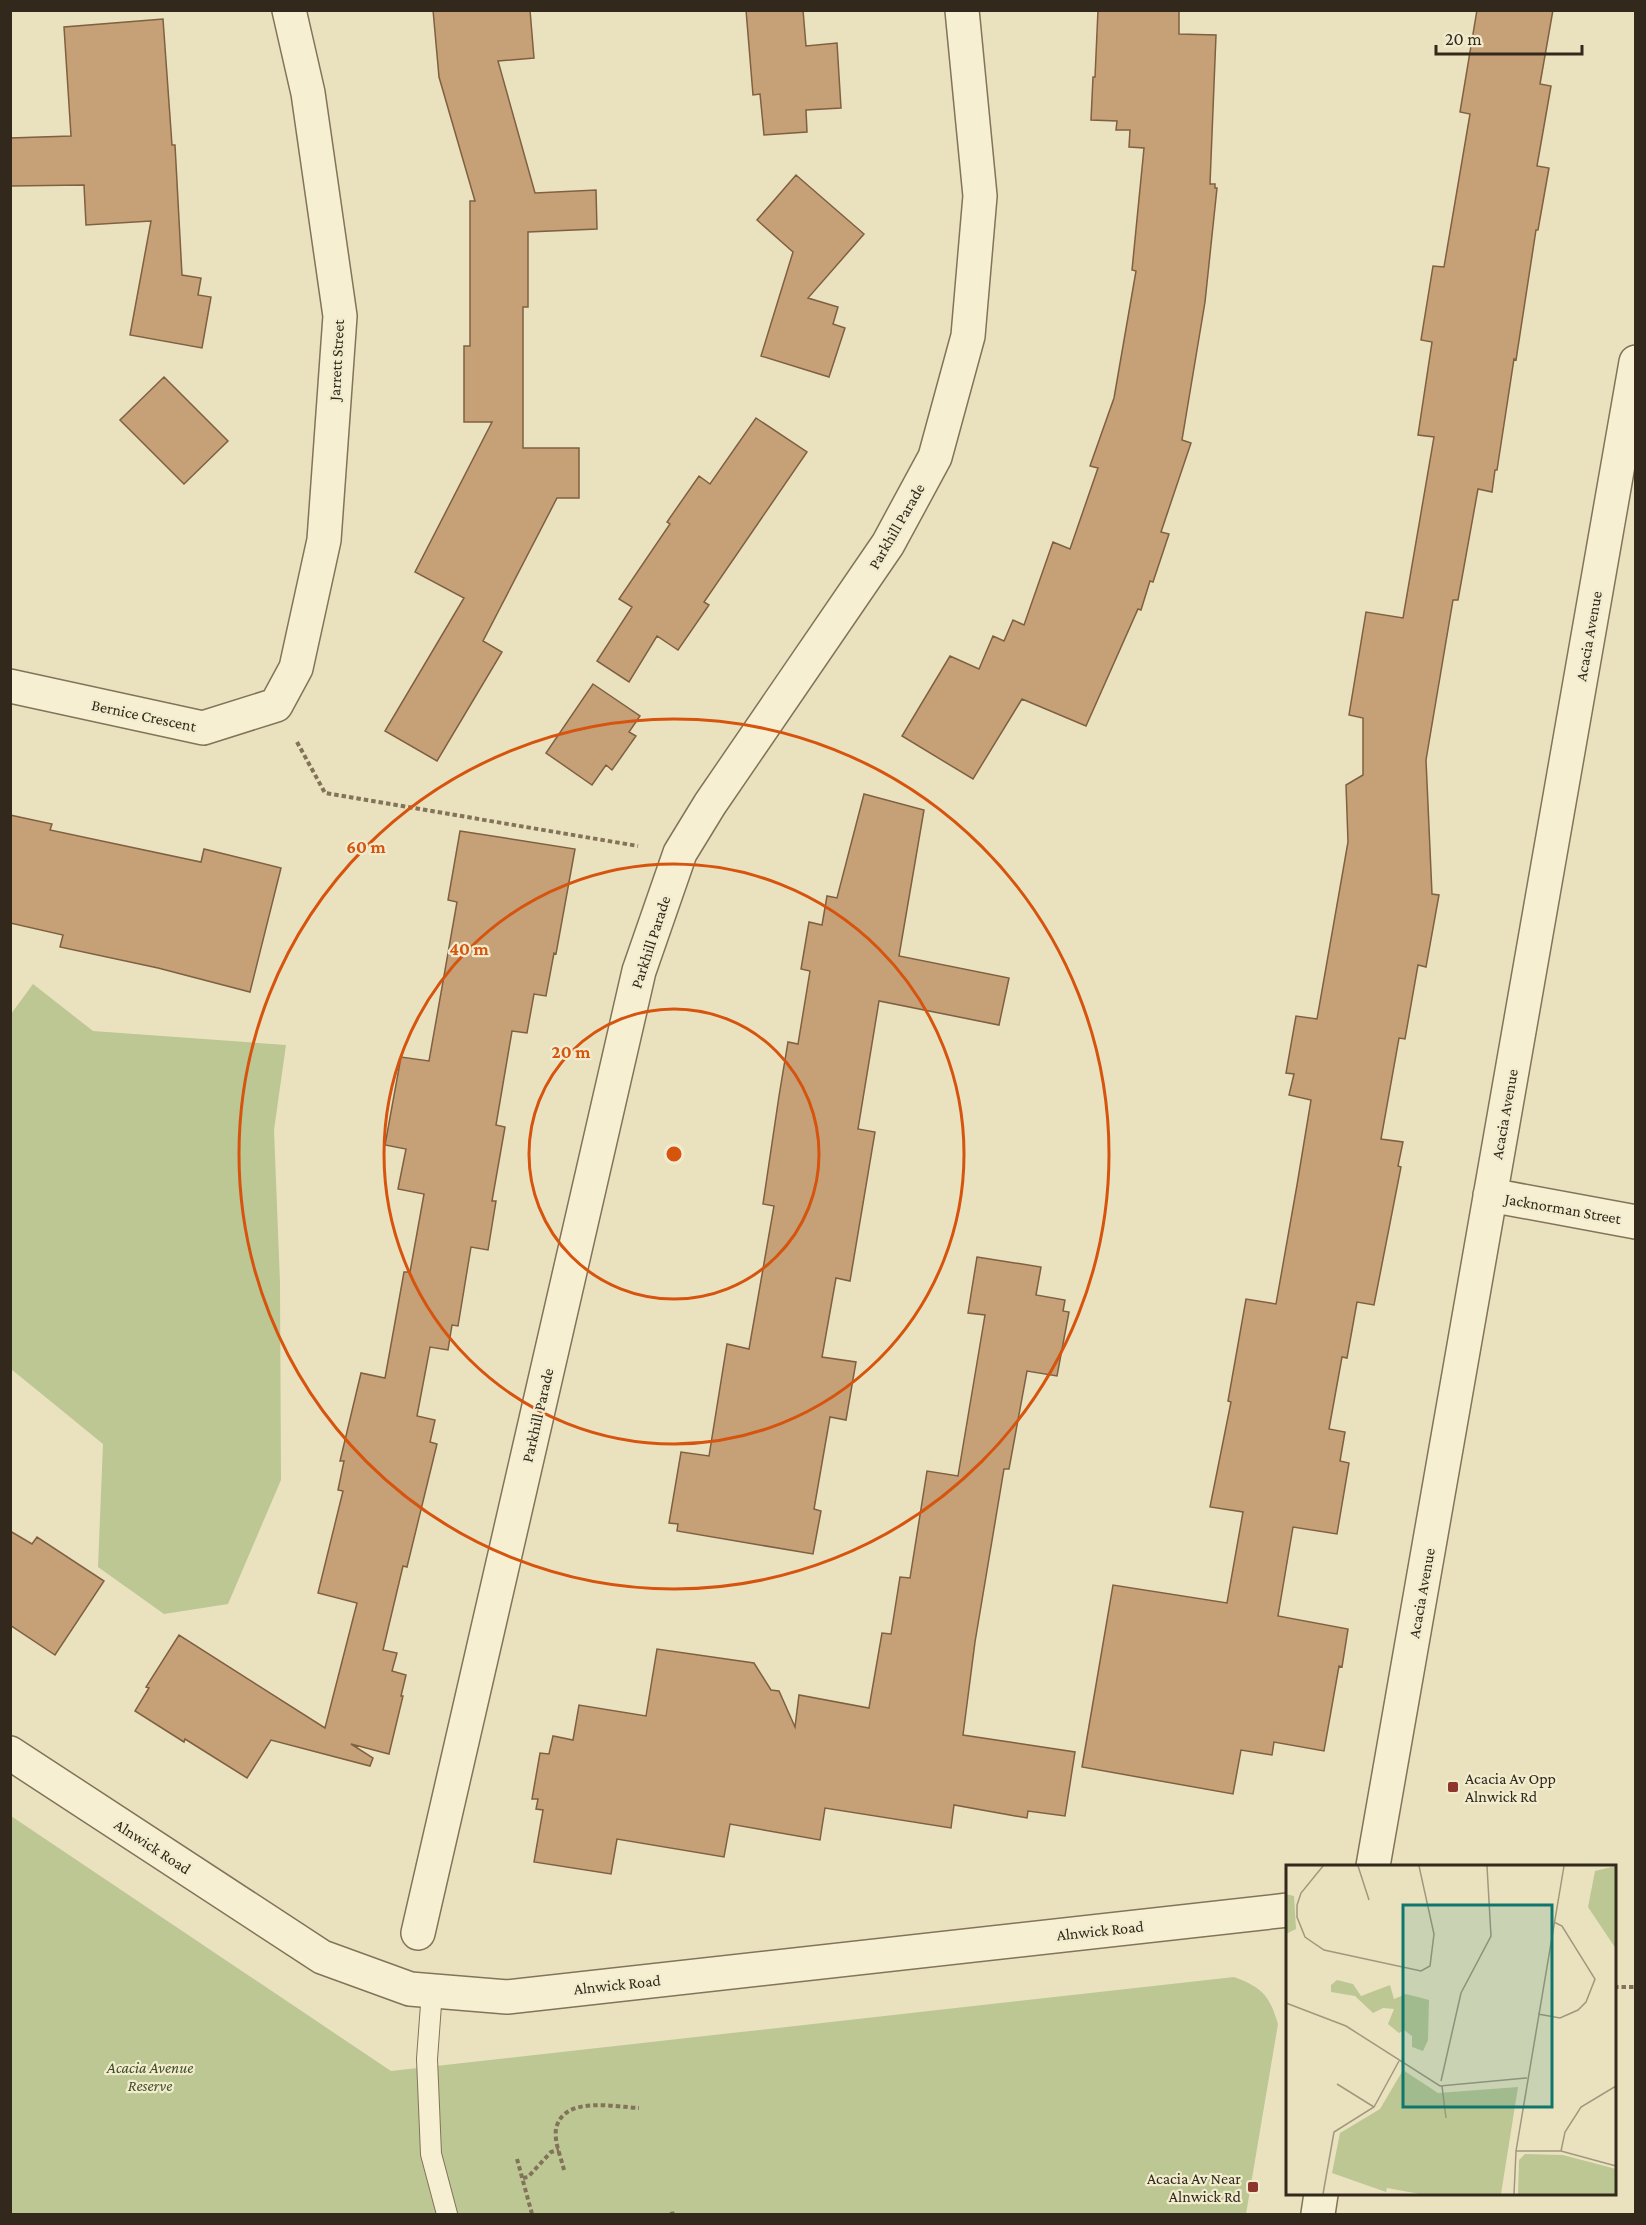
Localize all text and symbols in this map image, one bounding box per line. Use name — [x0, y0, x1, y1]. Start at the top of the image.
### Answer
scale bar — [1436, 18, 1582, 56]
text: 20 m — [1445, 29, 1482, 49]
street label: Jarrett Street — [326, 318, 348, 403]
street label: Parkhill Parade — [865, 480, 928, 572]
street label: Acacia Avenue — [1572, 590, 1605, 683]
street label: Bernice Crescent — [90, 696, 198, 735]
text: 60 m — [346, 837, 386, 857]
street label: Parkhill Parade — [628, 894, 673, 990]
text: 40 m — [449, 939, 489, 959]
text: 20 m — [552, 1042, 591, 1062]
street label: Acacia Avenue — [1488, 1068, 1521, 1161]
centre of rings — [664, 1144, 684, 1164]
street label: Jacknorman Street — [1501, 1190, 1623, 1228]
street label: Parkhill Parade — [518, 1366, 557, 1464]
street label: Acacia Avenue — [1405, 1547, 1438, 1640]
place label: Acacia Av Opp Alnwick Rd — [1465, 1770, 1556, 1805]
marker: Acacia Av Opp Alnwick Rd — [1446, 1780, 1460, 1794]
street label: Alnwick Road — [111, 1815, 195, 1878]
inset map — [1286, 1865, 1616, 2195]
street label: Alnwick Road — [1056, 1917, 1145, 1944]
street label: Alnwick Road — [573, 1971, 662, 1998]
park label: Acacia Avenue Reserve — [106, 2059, 193, 2094]
place label: Acacia Av Near Alnwick Rd — [1147, 2170, 1242, 2205]
marker: Acacia Av Near Alnwick Rd — [1246, 2180, 1260, 2194]

